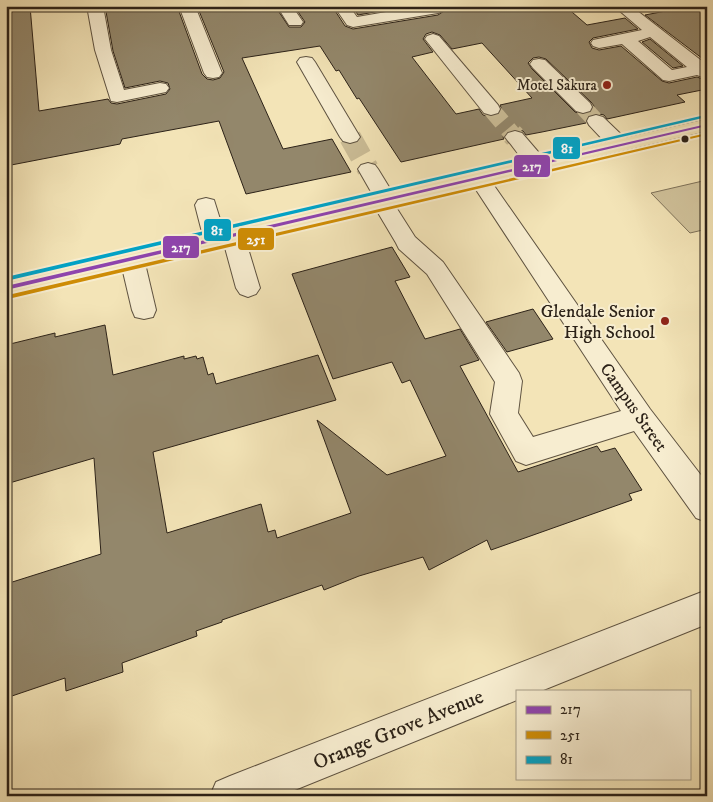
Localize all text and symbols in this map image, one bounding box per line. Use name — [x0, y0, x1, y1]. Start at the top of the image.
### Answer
place label: Motel Sakura — [517, 76, 598, 95]
marker: Motel Sakura — [601, 79, 613, 91]
unlabelled marker — [680, 134, 690, 144]
line badge: 81 — [552, 136, 581, 160]
text: 81 — [561, 140, 573, 158]
line badge: 217 — [513, 154, 551, 178]
text: 217 — [522, 158, 542, 176]
line badge: 81 — [203, 218, 232, 242]
text: 81 — [211, 222, 223, 240]
line badge: 251 — [237, 227, 275, 251]
text: 251 — [247, 231, 265, 249]
line badge: 217 — [162, 235, 200, 259]
text: 217 — [171, 239, 191, 257]
place label: Glendale Senior High School — [541, 301, 656, 344]
marker: Glendale Senior High School — [659, 315, 671, 327]
street label: Campus Street — [595, 359, 672, 456]
street label: Orange Grove Avenue — [309, 684, 488, 776]
legend — [516, 690, 690, 780]
text: 217 — [560, 700, 581, 719]
text: 251 — [560, 726, 580, 745]
text: 81 — [560, 750, 573, 769]

